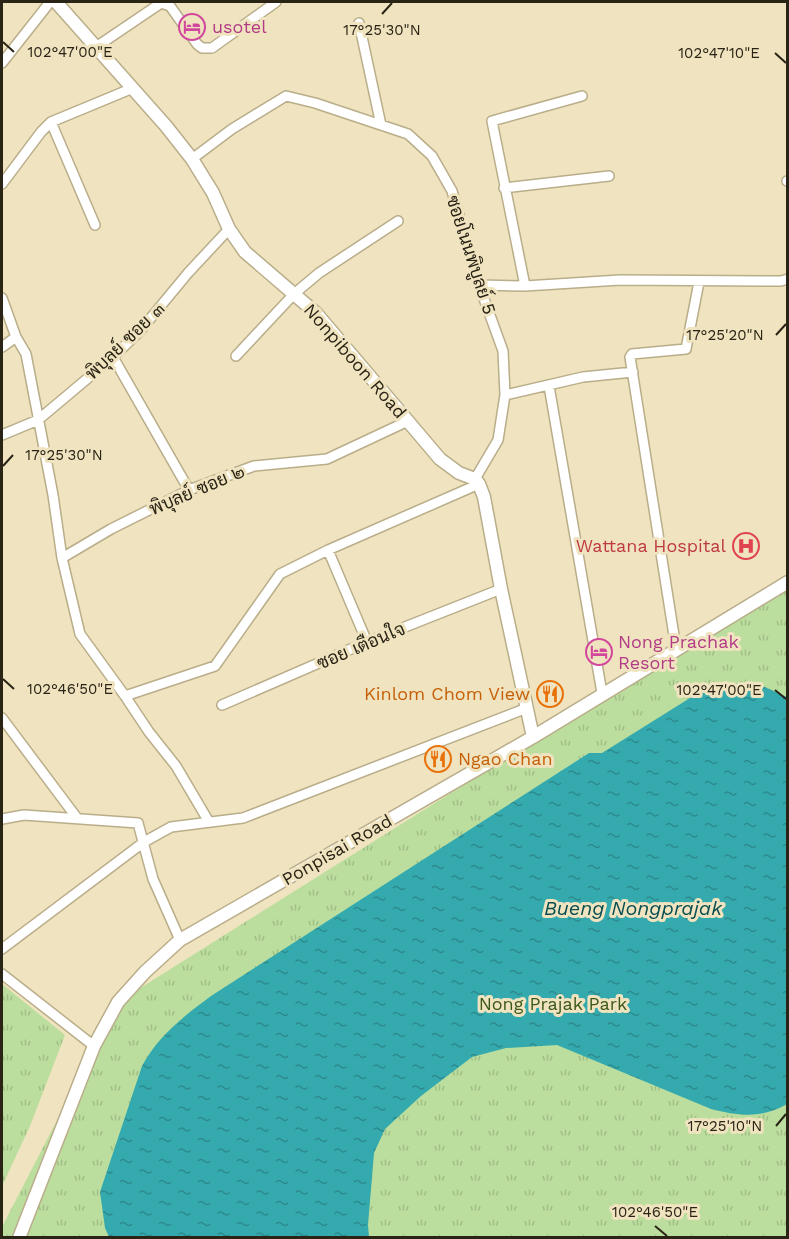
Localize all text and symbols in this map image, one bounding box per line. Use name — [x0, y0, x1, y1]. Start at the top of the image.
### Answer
hotel icon: usotel — [177, 12, 207, 42]
place label: usotel — [212, 16, 267, 37]
text: 17°25'30"N — [343, 21, 421, 39]
text: 102°47'00"E — [27, 43, 113, 61]
text: 102°47'10"E — [678, 44, 760, 62]
street label: ซอยโนนพิบูลย์ 5 — [440, 192, 502, 318]
street label: พิบุลย์ ซอย ๓ — [79, 296, 170, 385]
street label: Nonpiboon Road — [300, 299, 411, 422]
text: 17°25'20"N — [686, 326, 764, 344]
text: 17°25'30"N — [25, 446, 103, 464]
street label: พิบุลย์ ซอย ๒ — [145, 458, 249, 521]
hospital icon: Wattana Hospital — [731, 531, 761, 561]
place label: Wattana Hospital — [576, 535, 726, 556]
street label: ซอย เตือนใจ — [313, 616, 408, 673]
place label: Nong Prachak Resort — [618, 631, 739, 673]
hotel icon: Nong Prachak Resort — [584, 637, 614, 667]
restaurant icon: Kinlom Chom View — [535, 679, 565, 709]
text: 102°46'50"E — [27, 680, 113, 698]
text: 102°47'00"E — [676, 681, 762, 699]
place label: Kinlom Chom View — [364, 683, 530, 704]
restaurant icon: Ngao Chan — [423, 744, 453, 774]
place label: Ngao Chan — [458, 748, 553, 769]
street label: Ponpisai Road — [278, 810, 395, 890]
water label: Bueng Nongprajak — [544, 896, 723, 920]
park label: Nong Prajak Park — [479, 993, 627, 1014]
text: 17°25'10"N — [688, 1117, 762, 1135]
text: 102°46'50"E — [612, 1203, 698, 1221]

